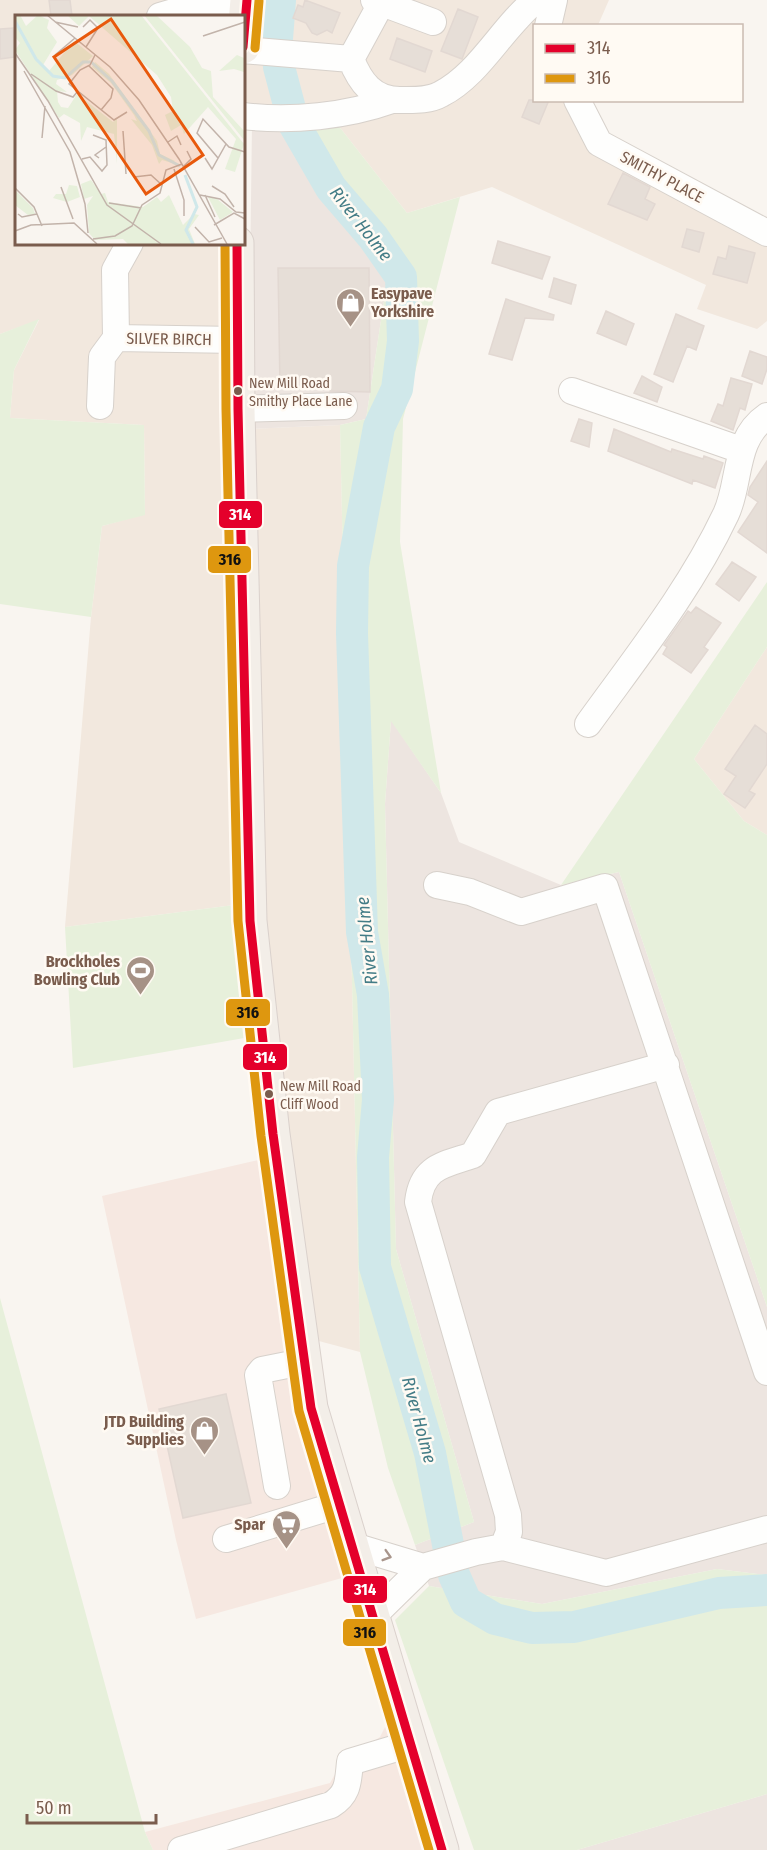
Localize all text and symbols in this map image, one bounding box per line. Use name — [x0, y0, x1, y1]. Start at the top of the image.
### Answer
inset map — [15, 15, 244, 244]
legend — [533, 24, 743, 102]
text: 314 — [587, 37, 611, 59]
text: 316 — [587, 67, 611, 89]
street label: SMITHY PLACE — [617, 147, 707, 207]
water label: River Holme — [325, 182, 397, 266]
place label: Easypave Yorkshire — [370, 284, 434, 321]
shop icon: Easypave Yorkshire — [334, 286, 366, 328]
street label: SILVER BIRCH — [126, 329, 212, 349]
place label: New Mill Road Smithy Place Lane — [249, 375, 353, 410]
marker: New Mill Road Smithy Place Lane — [232, 385, 244, 397]
line badge: 314 — [218, 500, 263, 529]
text: 314 — [228, 505, 251, 524]
line badge: 316 — [207, 545, 252, 574]
text: 316 — [218, 550, 241, 569]
water label: River Holme — [351, 895, 383, 986]
place label: Brockholes Bowling Club — [34, 952, 120, 989]
sports icon: Brockholes Bowling Club — [125, 954, 157, 996]
line badge: 316 — [225, 998, 271, 1027]
text: 316 — [236, 1003, 259, 1022]
line badge: 314 — [242, 1043, 288, 1071]
text: 314 — [253, 1048, 276, 1067]
place label: New Mill Road Cliff Wood — [280, 1078, 361, 1113]
marker: New Mill Road Cliff Wood — [263, 1088, 275, 1100]
water label: River Holme — [397, 1374, 441, 1466]
place label: JTD Building Supplies — [103, 1412, 184, 1449]
shop icon: JTD Building Supplies — [189, 1414, 221, 1456]
supermarket icon: Spar — [270, 1508, 302, 1550]
place label: Spar — [234, 1515, 265, 1534]
one-way arrow — [381, 1549, 392, 1561]
line badge: 314 — [342, 1575, 388, 1604]
text: 314 — [353, 1580, 376, 1599]
line badge: 316 — [342, 1618, 387, 1647]
text: 316 — [353, 1623, 376, 1642]
scale bar — [27, 1787, 156, 1825]
text: 50 m — [36, 1797, 72, 1819]

